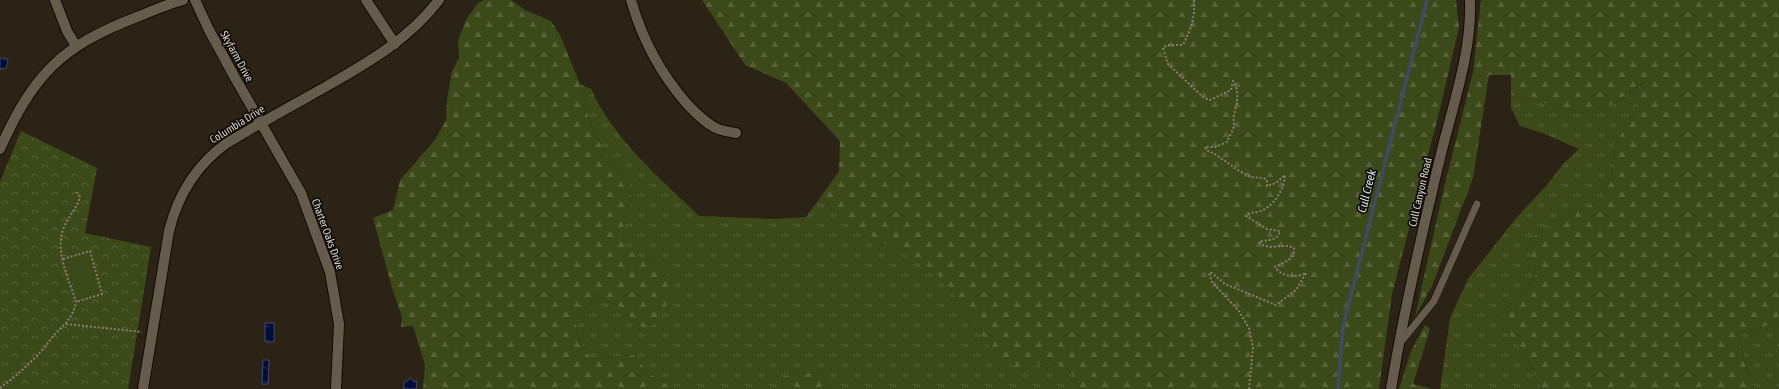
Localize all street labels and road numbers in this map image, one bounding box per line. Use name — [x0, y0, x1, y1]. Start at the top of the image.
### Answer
street label: Skyfarm Drive — [218, 29, 256, 83]
street label: Columbia Drive — [208, 102, 266, 146]
street label: Cull Canyon Road — [1406, 156, 1434, 228]
street label: Charter Oaks Drive — [310, 197, 346, 271]

